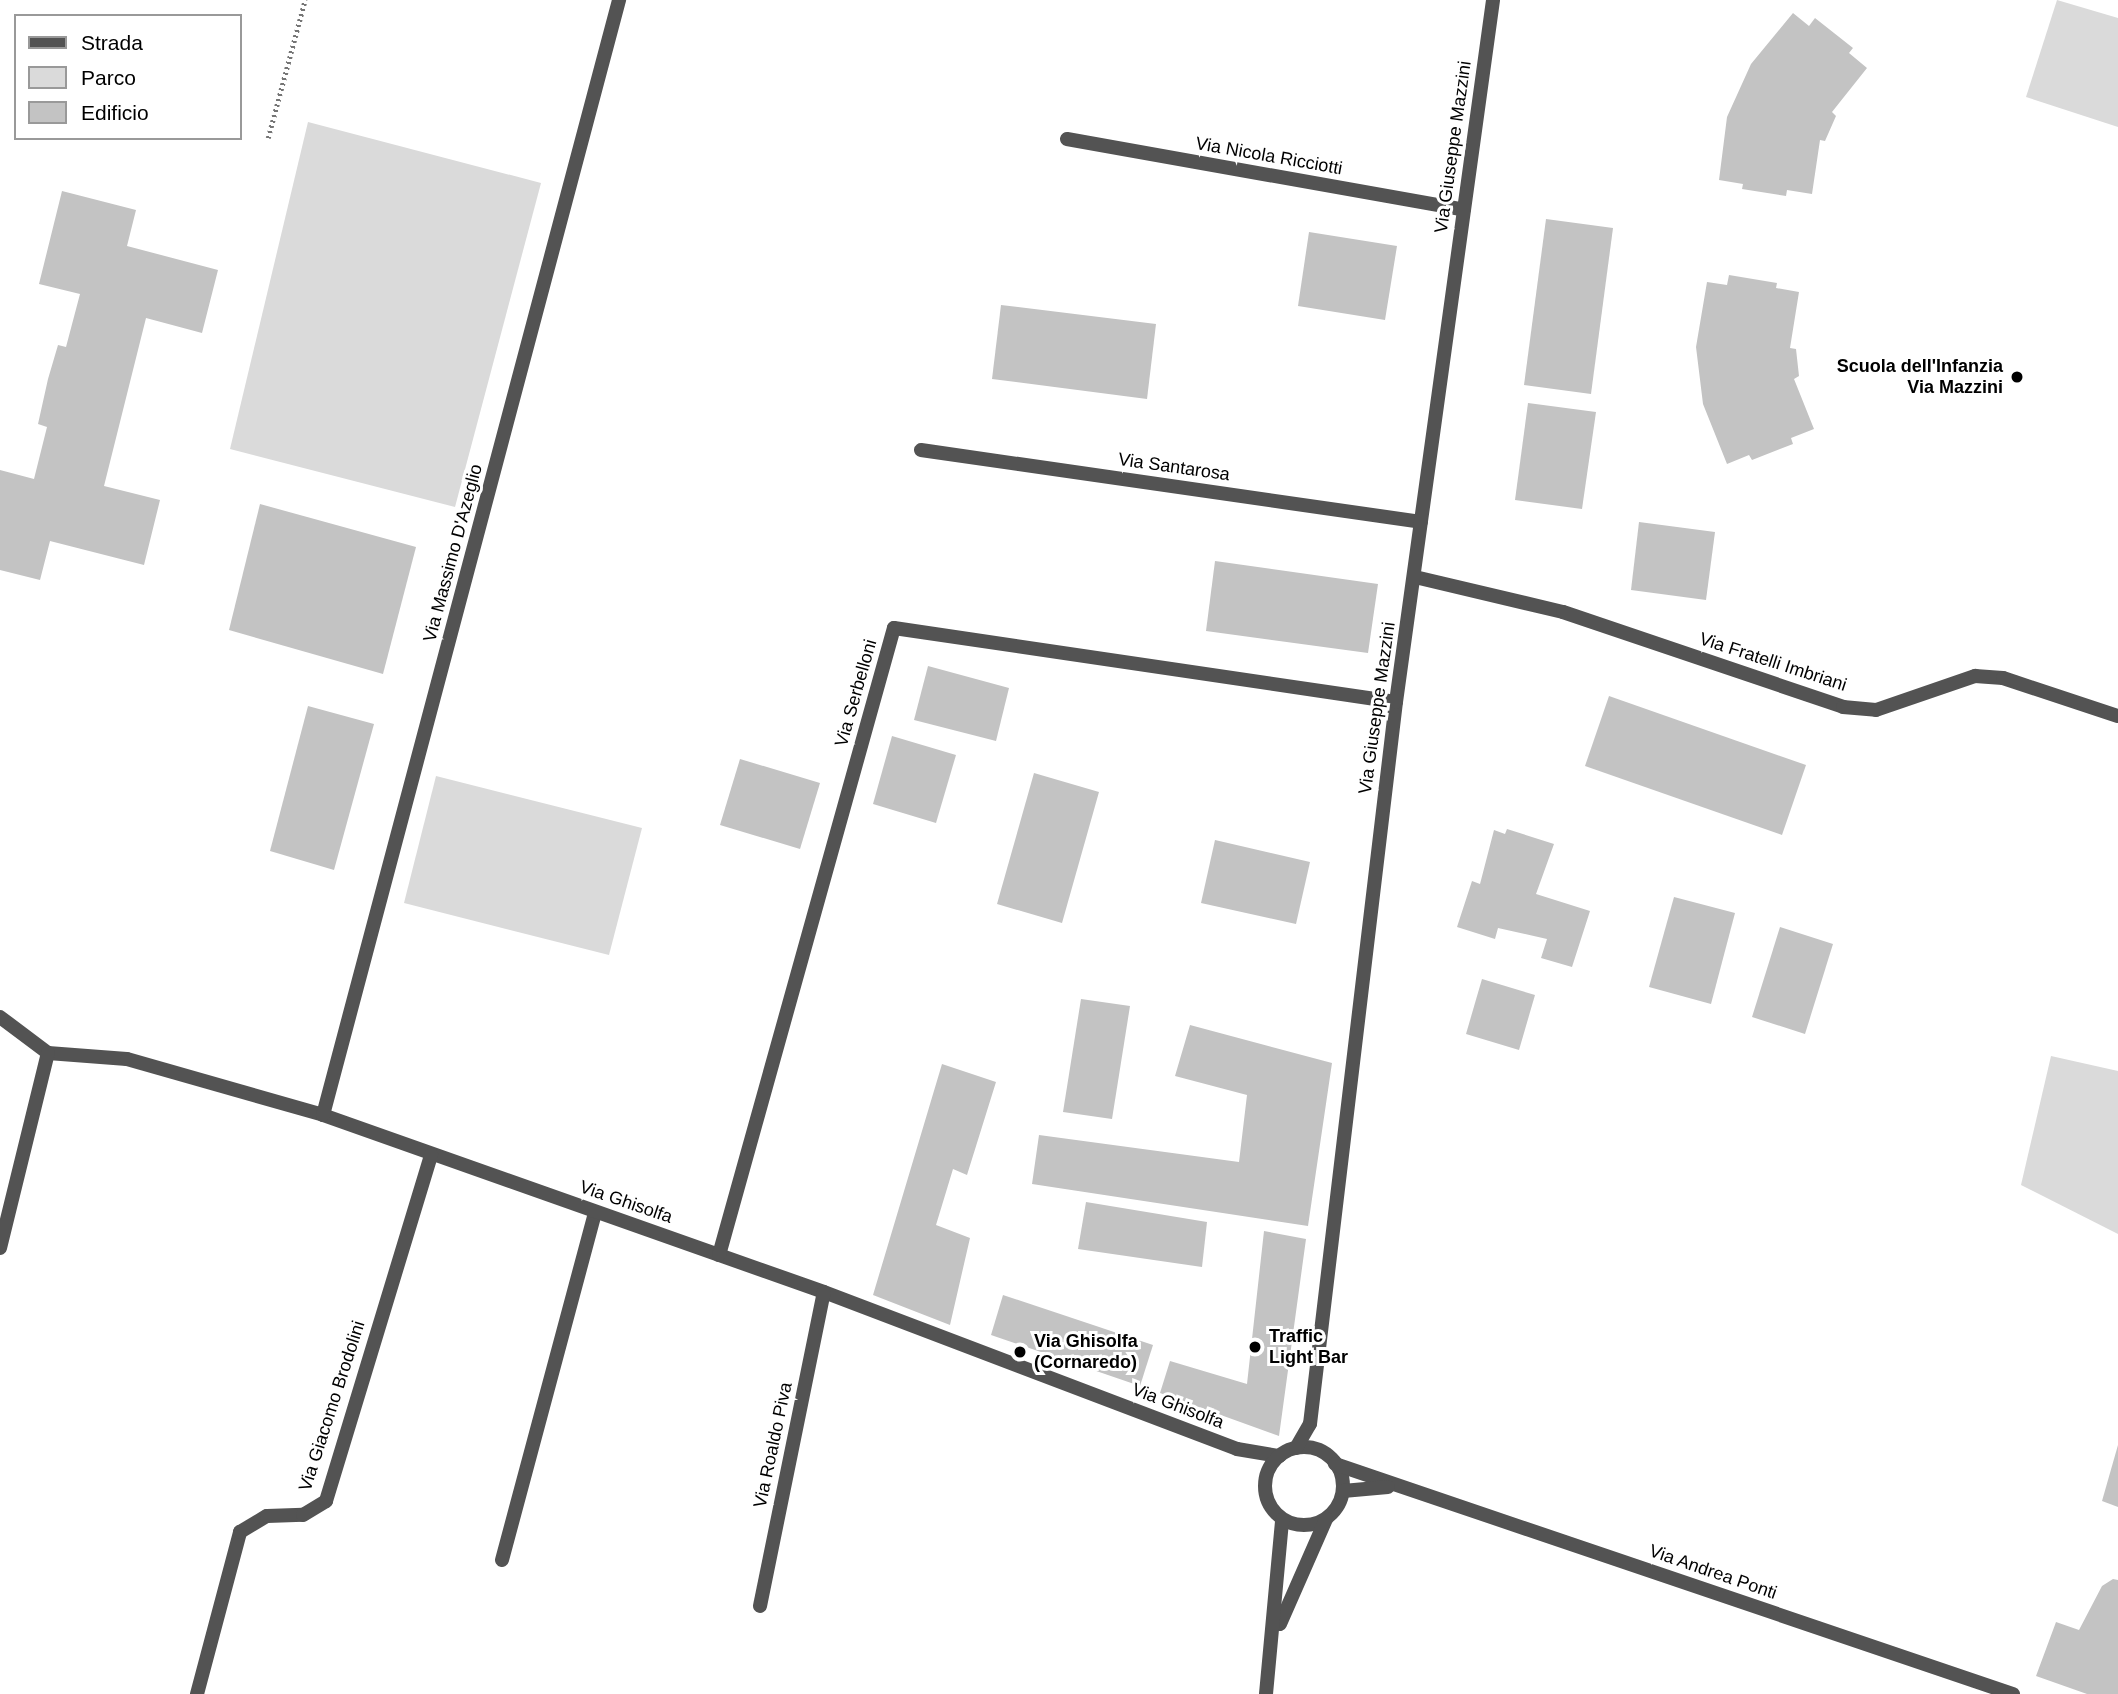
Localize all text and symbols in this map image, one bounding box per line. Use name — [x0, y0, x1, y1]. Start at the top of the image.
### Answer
legend — [14, 14, 242, 140]
text: Strada — [81, 31, 143, 54]
street label: Via Giuseppe Mazzini — [1430, 59, 1476, 235]
text: Parco — [81, 66, 136, 89]
text: Edificio — [81, 101, 149, 124]
street label: Via Nicola Ricciotti — [1194, 132, 1344, 180]
place label: Scuola dell'Infanzia Via Mazzini — [1837, 356, 2003, 398]
marker: Scuola dell'Infanzia Via Mazzini — [2009, 369, 2025, 385]
street label: Via Santarosa — [1117, 448, 1231, 486]
street label: Via Massimo D'Azeglio — [419, 462, 487, 644]
street label: Via Giuseppe Mazzini — [1354, 620, 1400, 796]
street label: Via Fratelli Imbriani — [1697, 628, 1849, 696]
street label: Via Serbelloni — [830, 637, 882, 749]
street label: Via Ghisolfa — [577, 1176, 675, 1228]
street label: Via Giacomo Brodolini — [294, 1318, 370, 1494]
place label: Traffic Light Bar — [1269, 1326, 1348, 1368]
place label: Via Ghisolfa (Cornaredo) — [1034, 1331, 1138, 1374]
marker: Traffic Light Bar — [1247, 1339, 1263, 1355]
marker: Via Ghisolfa (Cornaredo) — [1012, 1344, 1028, 1360]
street label: Via Ghisolfa — [1129, 1379, 1227, 1433]
street label: Via Roaldo Piva — [749, 1380, 797, 1510]
street label: Via Andrea Ponti — [1646, 1540, 1780, 1604]

